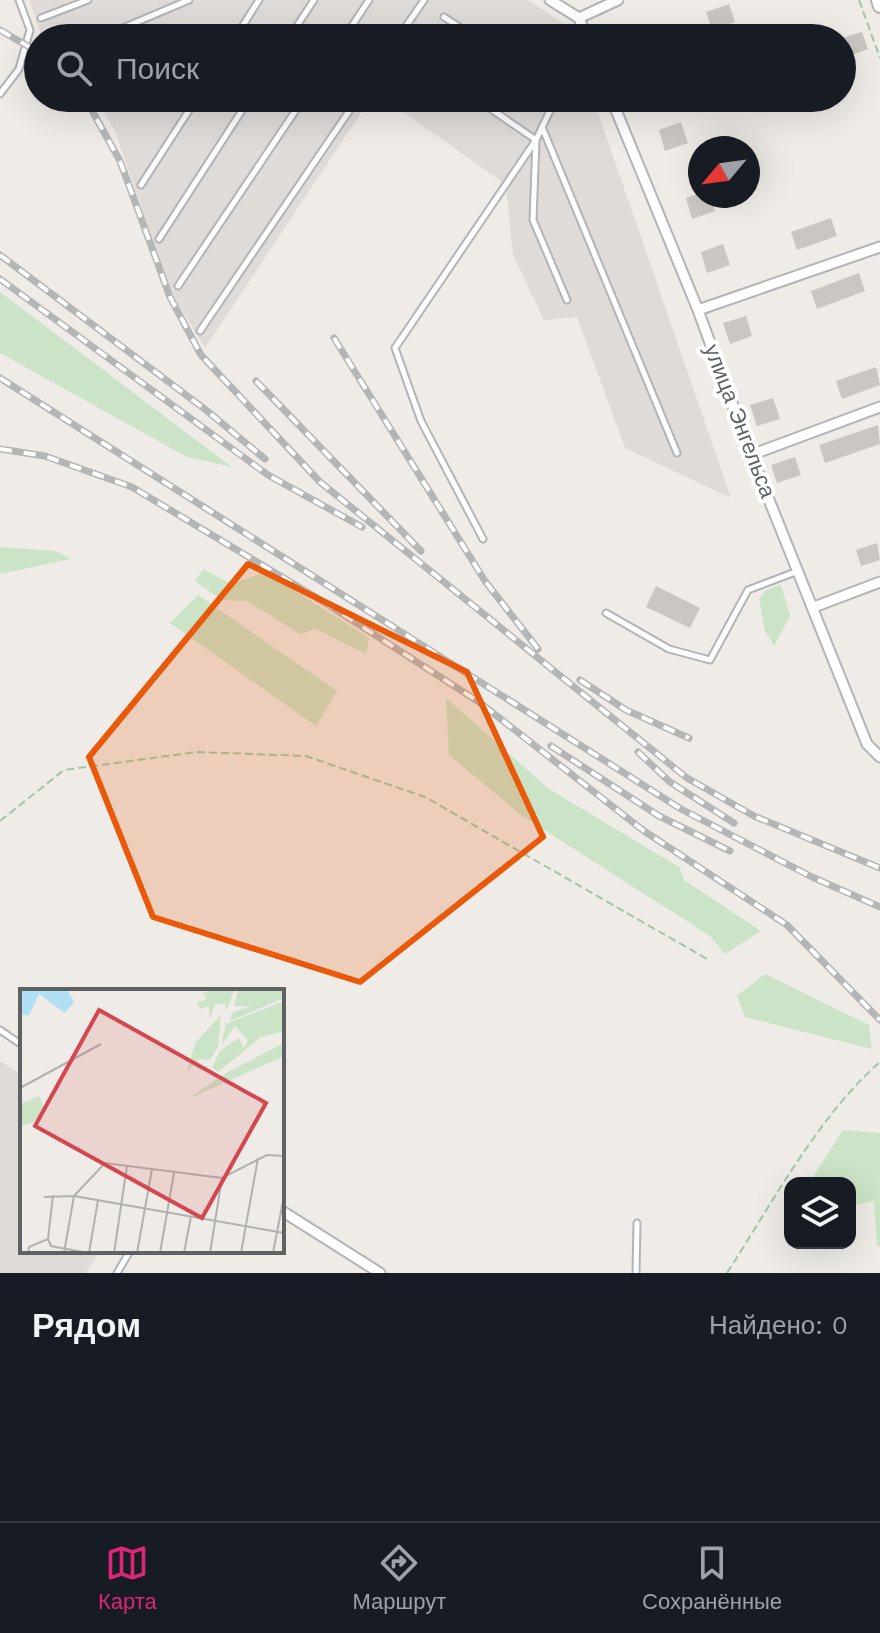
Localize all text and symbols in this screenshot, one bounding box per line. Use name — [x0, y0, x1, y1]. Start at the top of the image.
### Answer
search box — [24, 24, 856, 112]
icon: search — [52, 46, 96, 90]
text: Поиск — [116, 51, 199, 86]
north arrow — [688, 136, 760, 208]
street label: улица Энгельса — [699, 341, 781, 502]
inset map — [20, 989, 284, 1253]
map controls — [784, 1177, 856, 1249]
button: layers — [784, 1177, 856, 1249]
text: Рядом — [32, 1305, 141, 1345]
text: Найдено: 0 — [709, 1310, 848, 1340]
tab: Карта — [98, 1541, 157, 1615]
tab: Маршрут — [353, 1541, 446, 1615]
tab: Сохранённые — [642, 1541, 782, 1615]

